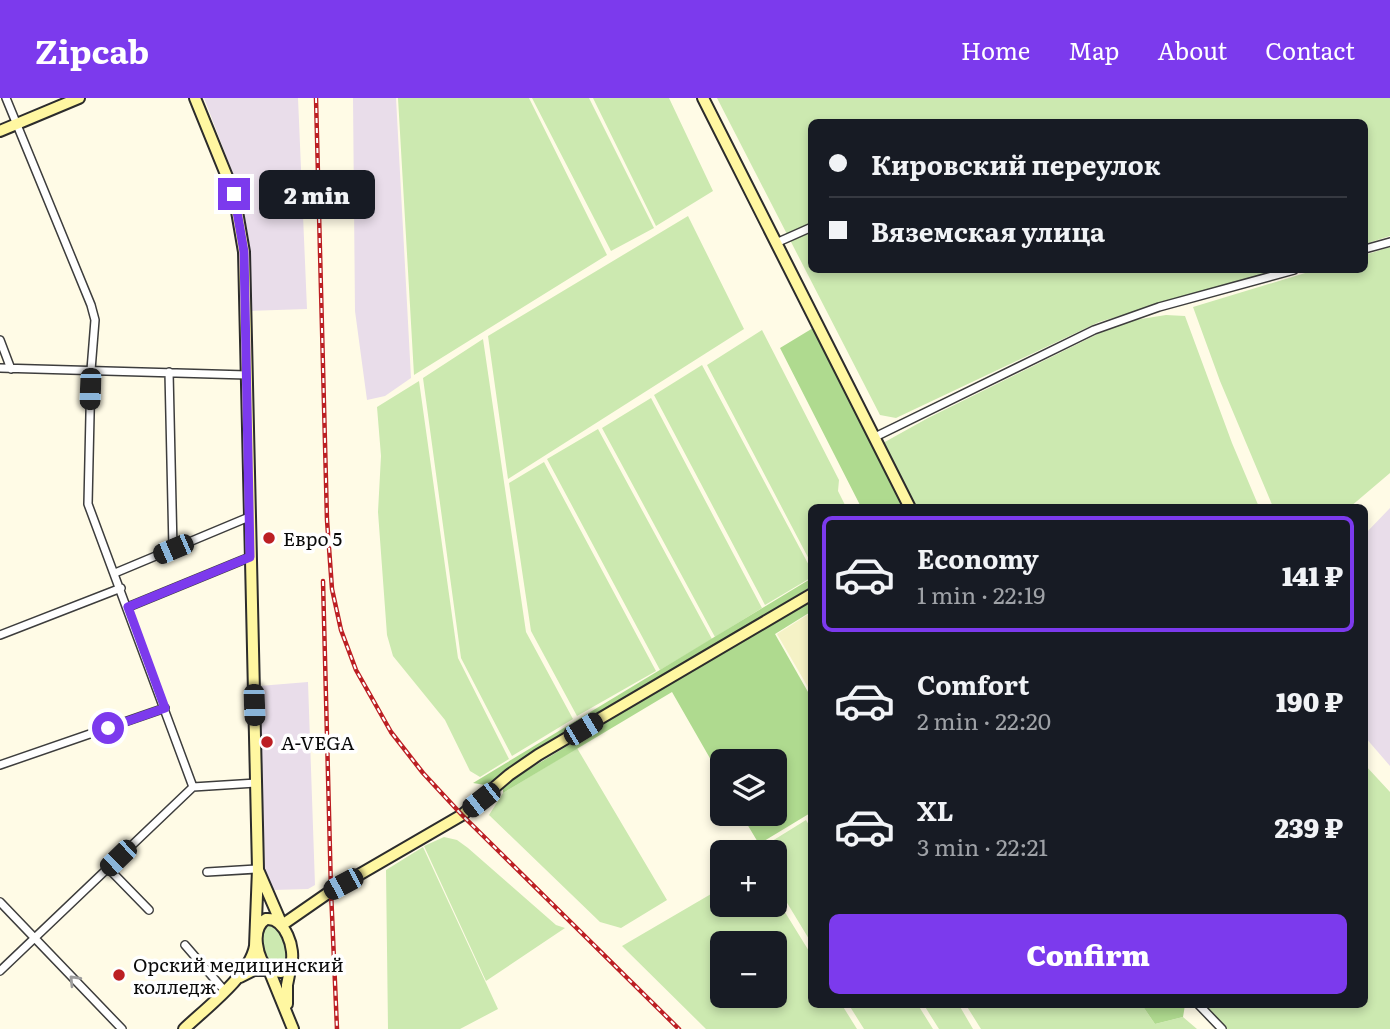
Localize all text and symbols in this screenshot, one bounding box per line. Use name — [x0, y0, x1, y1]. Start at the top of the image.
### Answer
text: Zipcab — [35, 25, 149, 74]
text: Home — [961, 32, 1030, 67]
text: Map — [1068, 32, 1119, 67]
text: About — [1157, 32, 1227, 67]
text: Contact — [1265, 32, 1355, 67]
text: Кировский переулок — [871, 144, 1161, 183]
callout: 2 min — [258, 170, 374, 218]
text: 2 min — [284, 177, 350, 211]
route end — [218, 178, 250, 210]
text: Вяземская улица — [871, 211, 1105, 250]
car — [79, 368, 102, 410]
place label: Евро 5 — [283, 524, 342, 552]
marker: Евро 5 — [261, 530, 277, 546]
car — [150, 531, 197, 567]
text: Economy — [917, 538, 1039, 577]
icon: car — [833, 543, 896, 606]
text: 141 ₽ — [1282, 555, 1343, 594]
text: 1 min · 22:19 — [917, 577, 1045, 611]
text: Comfort — [917, 664, 1029, 703]
icon: car — [833, 669, 896, 732]
text: 190 ₽ — [1276, 681, 1343, 720]
car — [243, 684, 266, 726]
text: 2 min · 22:20 — [917, 703, 1051, 737]
car — [560, 709, 607, 749]
route start — [92, 712, 124, 744]
place label: A-VEGA — [281, 728, 355, 756]
marker: A-VEGA — [259, 734, 275, 750]
map controls — [710, 749, 787, 1008]
button: layers — [710, 749, 787, 826]
car — [458, 779, 505, 821]
text: XL — [917, 790, 954, 829]
icon: car — [833, 795, 896, 858]
text: 239 ₽ — [1274, 807, 1343, 846]
text: 3 min · 22:21 — [917, 829, 1048, 863]
car — [96, 836, 141, 880]
button: + — [710, 840, 787, 917]
car — [320, 865, 367, 903]
button: Confirm — [829, 914, 1347, 994]
button: − — [710, 931, 787, 1008]
place label: Орский медицинский колледж — [133, 950, 344, 1000]
marker: Орский медицинский колледж — [111, 967, 127, 983]
one-way arrow — [70, 975, 83, 988]

